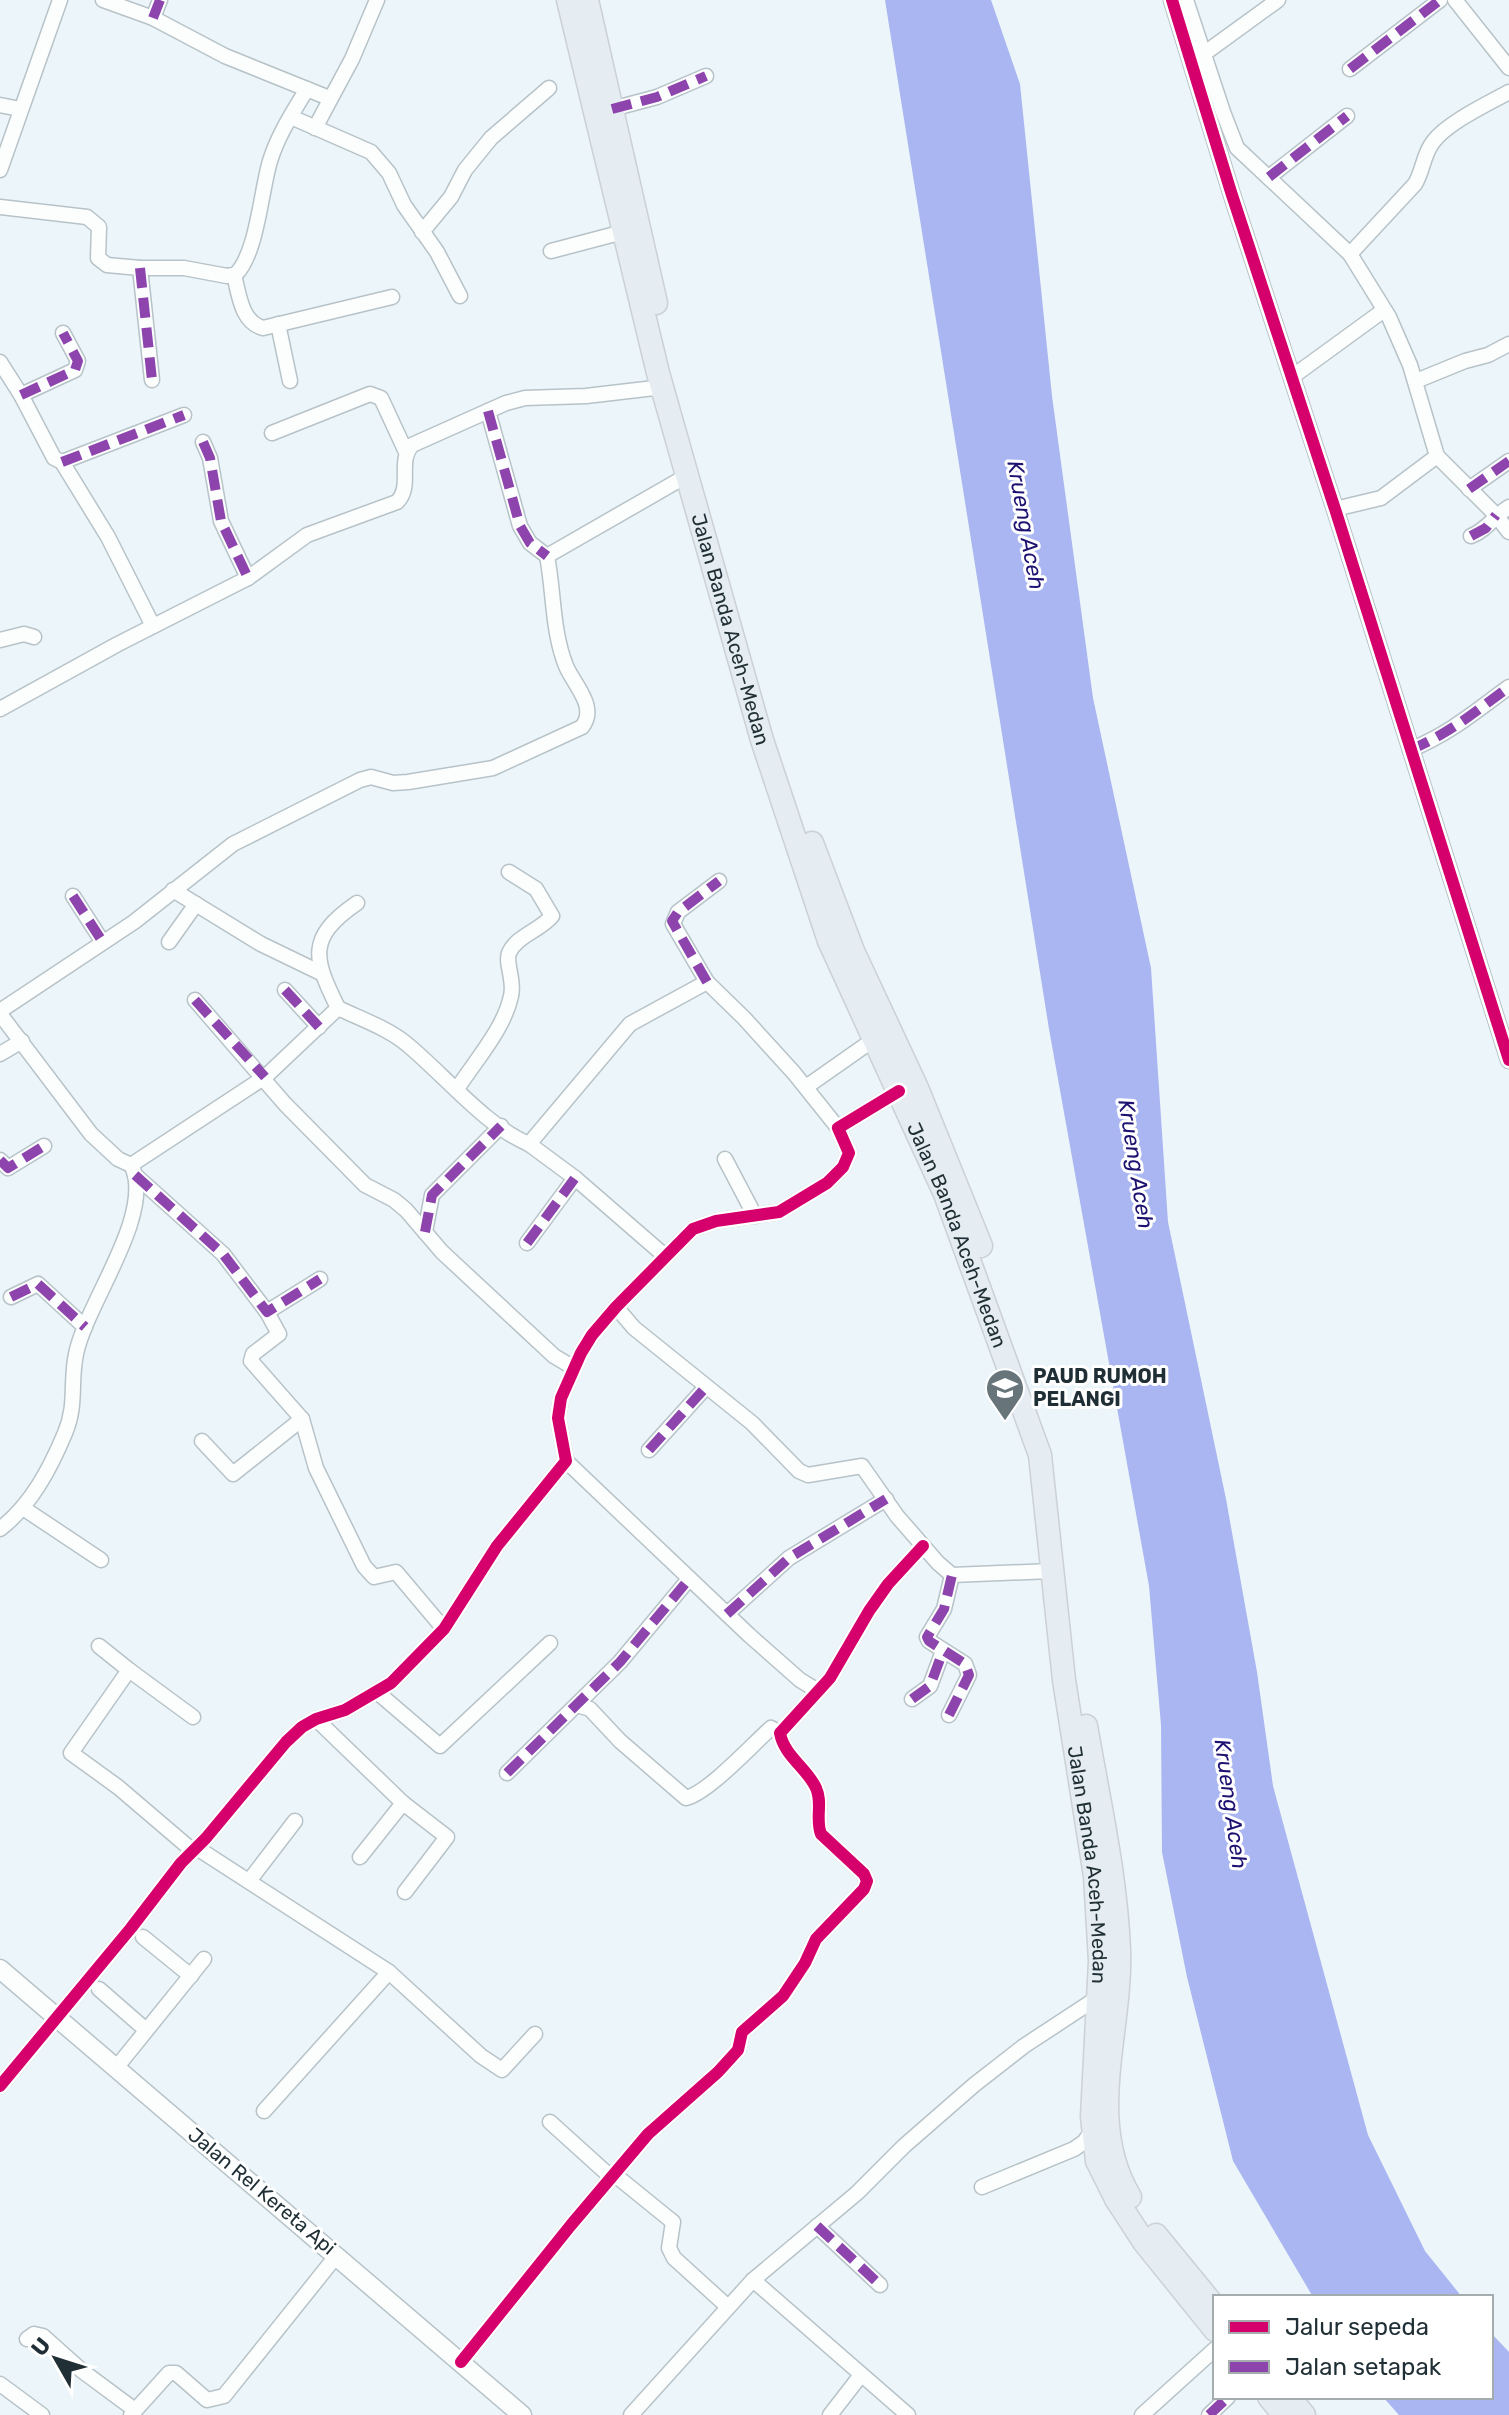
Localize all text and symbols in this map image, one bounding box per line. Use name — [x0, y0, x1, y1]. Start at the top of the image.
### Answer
water label: Krueng Aceh — [1001, 458, 1051, 592]
street label: Jalan Banda Aceh-Medan — [686, 511, 775, 748]
water label: Krueng Aceh — [1112, 1097, 1160, 1231]
street label: Jalan Banda Aceh-Medan — [902, 1119, 1012, 1351]
place label: PAUD RUMOH PELANGI — [1033, 1364, 1167, 1411]
school or university icon: PAUD RUMOH PELANGI — [984, 1367, 1026, 1422]
water label: Krueng Aceh — [1209, 1737, 1253, 1871]
street label: Jalan Banda Aceh-Medan — [1063, 1744, 1112, 1985]
street label: Jalan Rel Kereta Api — [183, 2122, 341, 2260]
legend — [1213, 2295, 1493, 2399]
text: Jalur sepeda — [1285, 2313, 1429, 2341]
north arrow — [16, 2319, 96, 2399]
text: U — [25, 2332, 56, 2361]
text: Jalan setapak — [1285, 2353, 1442, 2381]

